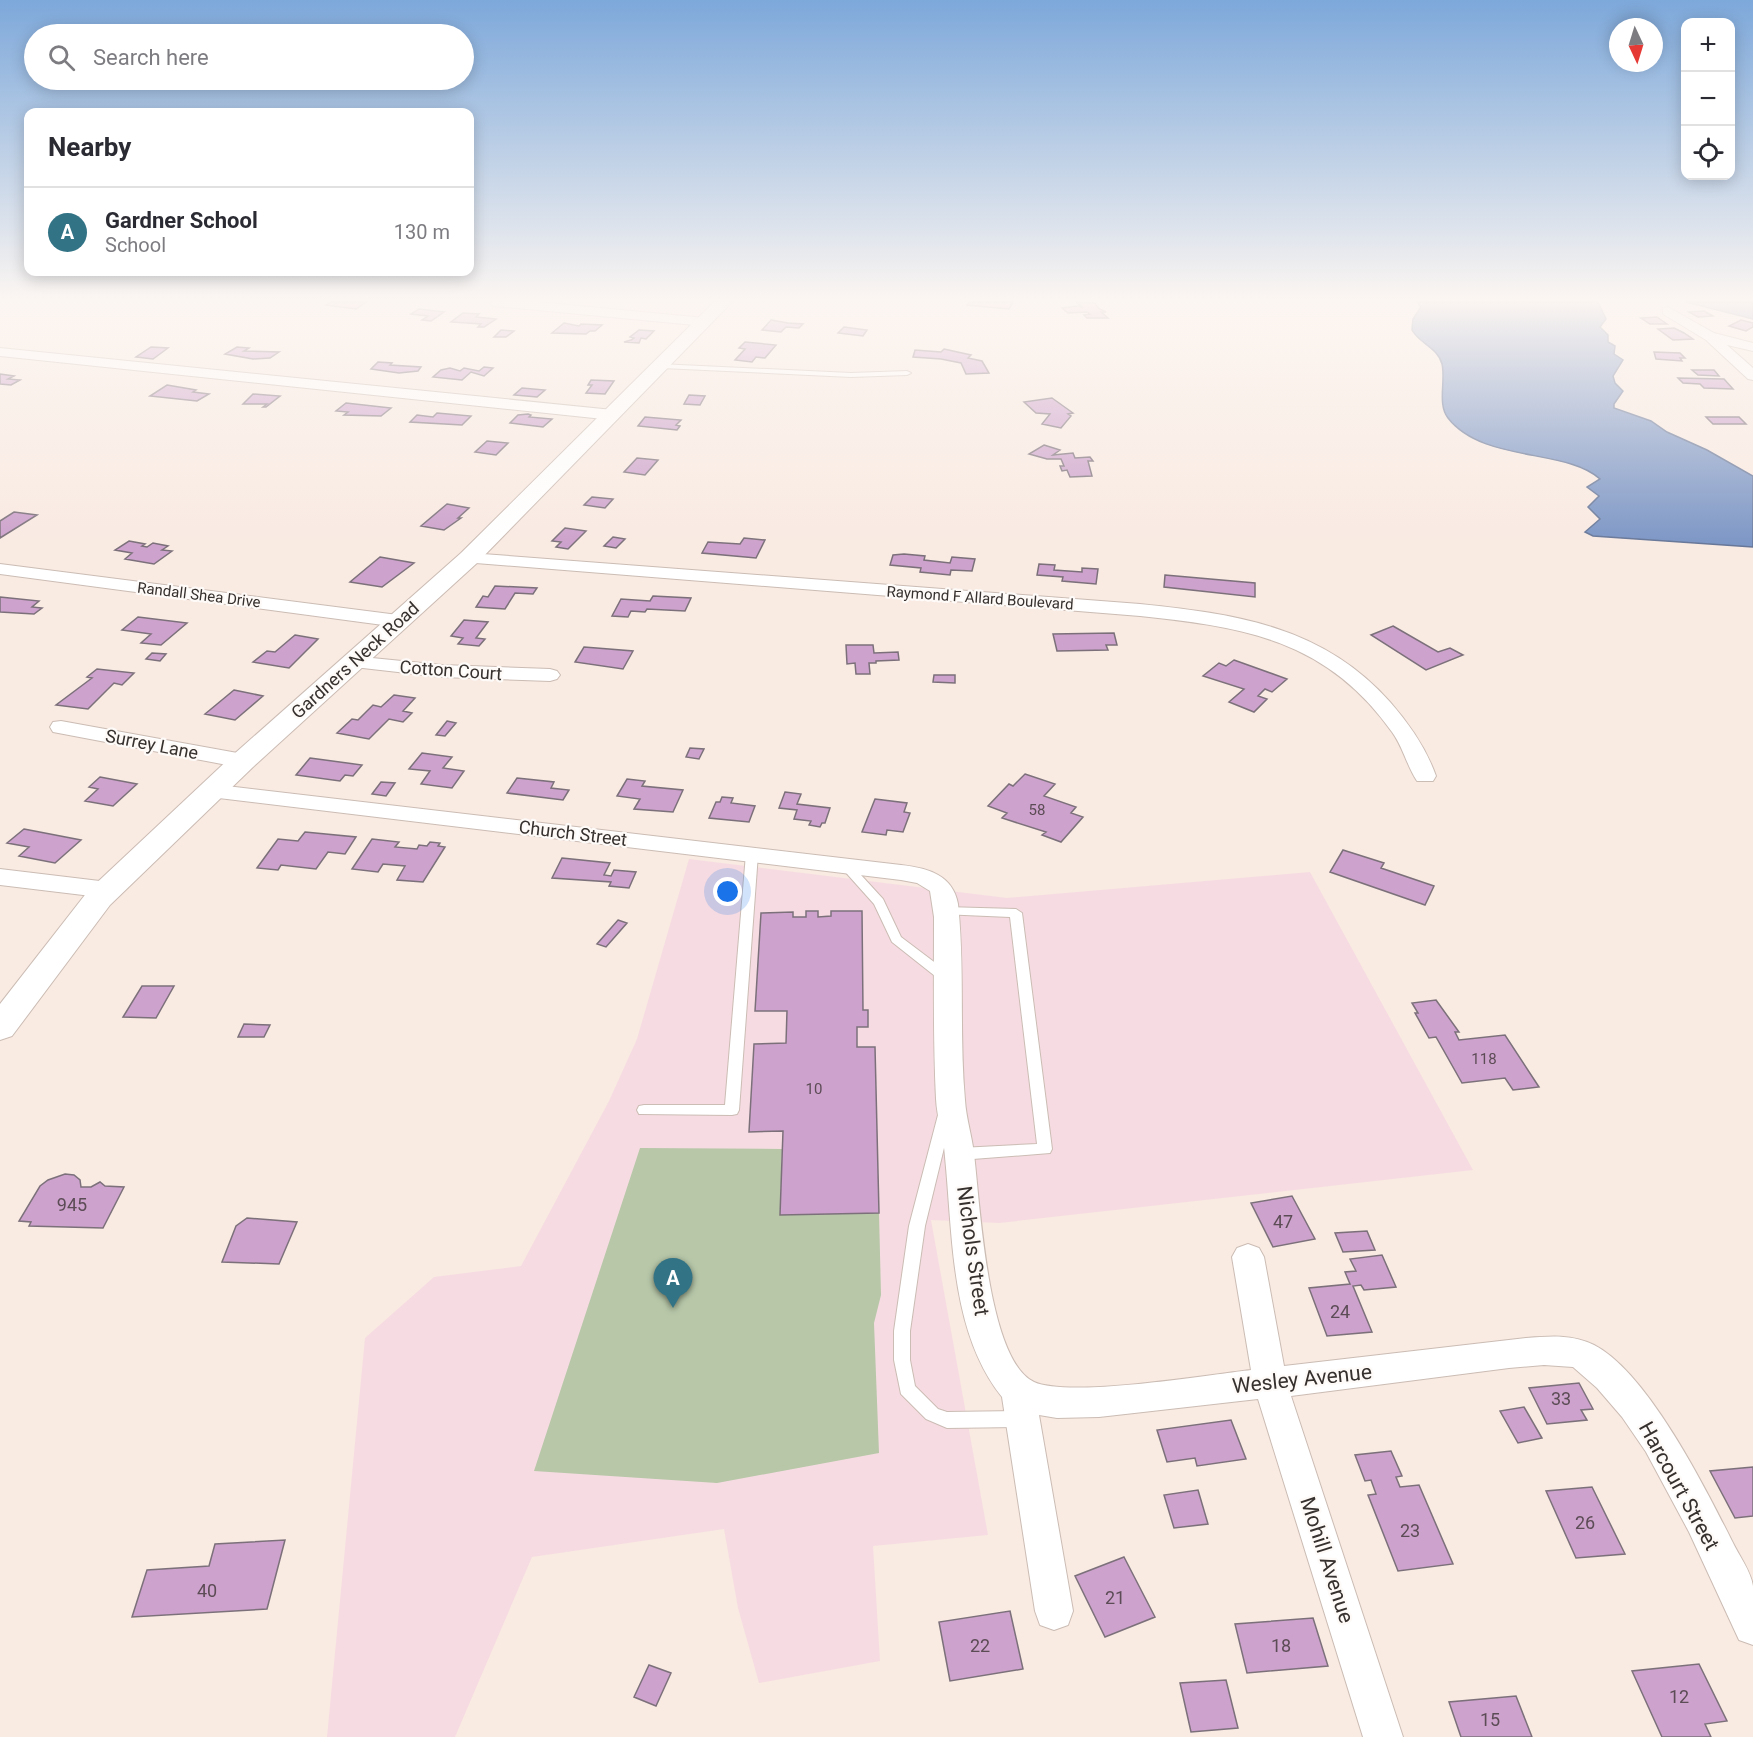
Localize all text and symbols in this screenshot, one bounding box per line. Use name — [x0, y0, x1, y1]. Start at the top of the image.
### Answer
north arrow — [1609, 18, 1663, 72]
map controls — [1681, 18, 1735, 180]
button: + — [1681, 18, 1735, 72]
search box — [24, 24, 474, 90]
icon: search — [45, 41, 78, 74]
text: Search here — [93, 45, 209, 70]
button: − — [1681, 72, 1735, 126]
button: locate — [1681, 126, 1735, 180]
text: Nearby — [48, 132, 131, 162]
text: Gardner School — [105, 208, 258, 233]
text: A — [61, 220, 74, 244]
text: 130 m — [394, 220, 450, 244]
text: School — [105, 233, 166, 257]
street label: Randall Shea Drive — [136, 579, 262, 611]
street label: Raymond F Allard Boulevard — [886, 582, 1074, 614]
street label: Gardners Neck Road — [287, 597, 423, 723]
street label: Cotton Court — [399, 656, 503, 684]
street label: Surrey Lane — [104, 725, 200, 763]
house number: 58 — [1029, 801, 1045, 819]
street label: Church Street — [518, 816, 628, 850]
your location — [713, 877, 742, 906]
house number: 118 — [1471, 1050, 1497, 1068]
house number: 10 — [806, 1080, 822, 1098]
street label: Nichols Street — [952, 1184, 994, 1318]
house number: 945 — [57, 1194, 87, 1215]
house number: 47 — [1273, 1211, 1293, 1232]
pin: A — [654, 1258, 692, 1308]
house number: 24 — [1330, 1301, 1350, 1322]
street label: Wesley Avenue — [1231, 1360, 1373, 1398]
house number: 33 — [1551, 1388, 1571, 1409]
street label: Harcourt Street — [1634, 1418, 1724, 1554]
street label: Mohill Avenue — [1295, 1494, 1359, 1626]
house number: 26 — [1575, 1512, 1595, 1533]
house number: 23 — [1400, 1520, 1420, 1541]
house number: 40 — [197, 1580, 217, 1601]
house number: 21 — [1105, 1587, 1125, 1608]
house number: 22 — [970, 1635, 990, 1656]
house number: 18 — [1271, 1635, 1291, 1656]
house number: 12 — [1669, 1686, 1689, 1707]
house number: 15 — [1480, 1709, 1500, 1730]

